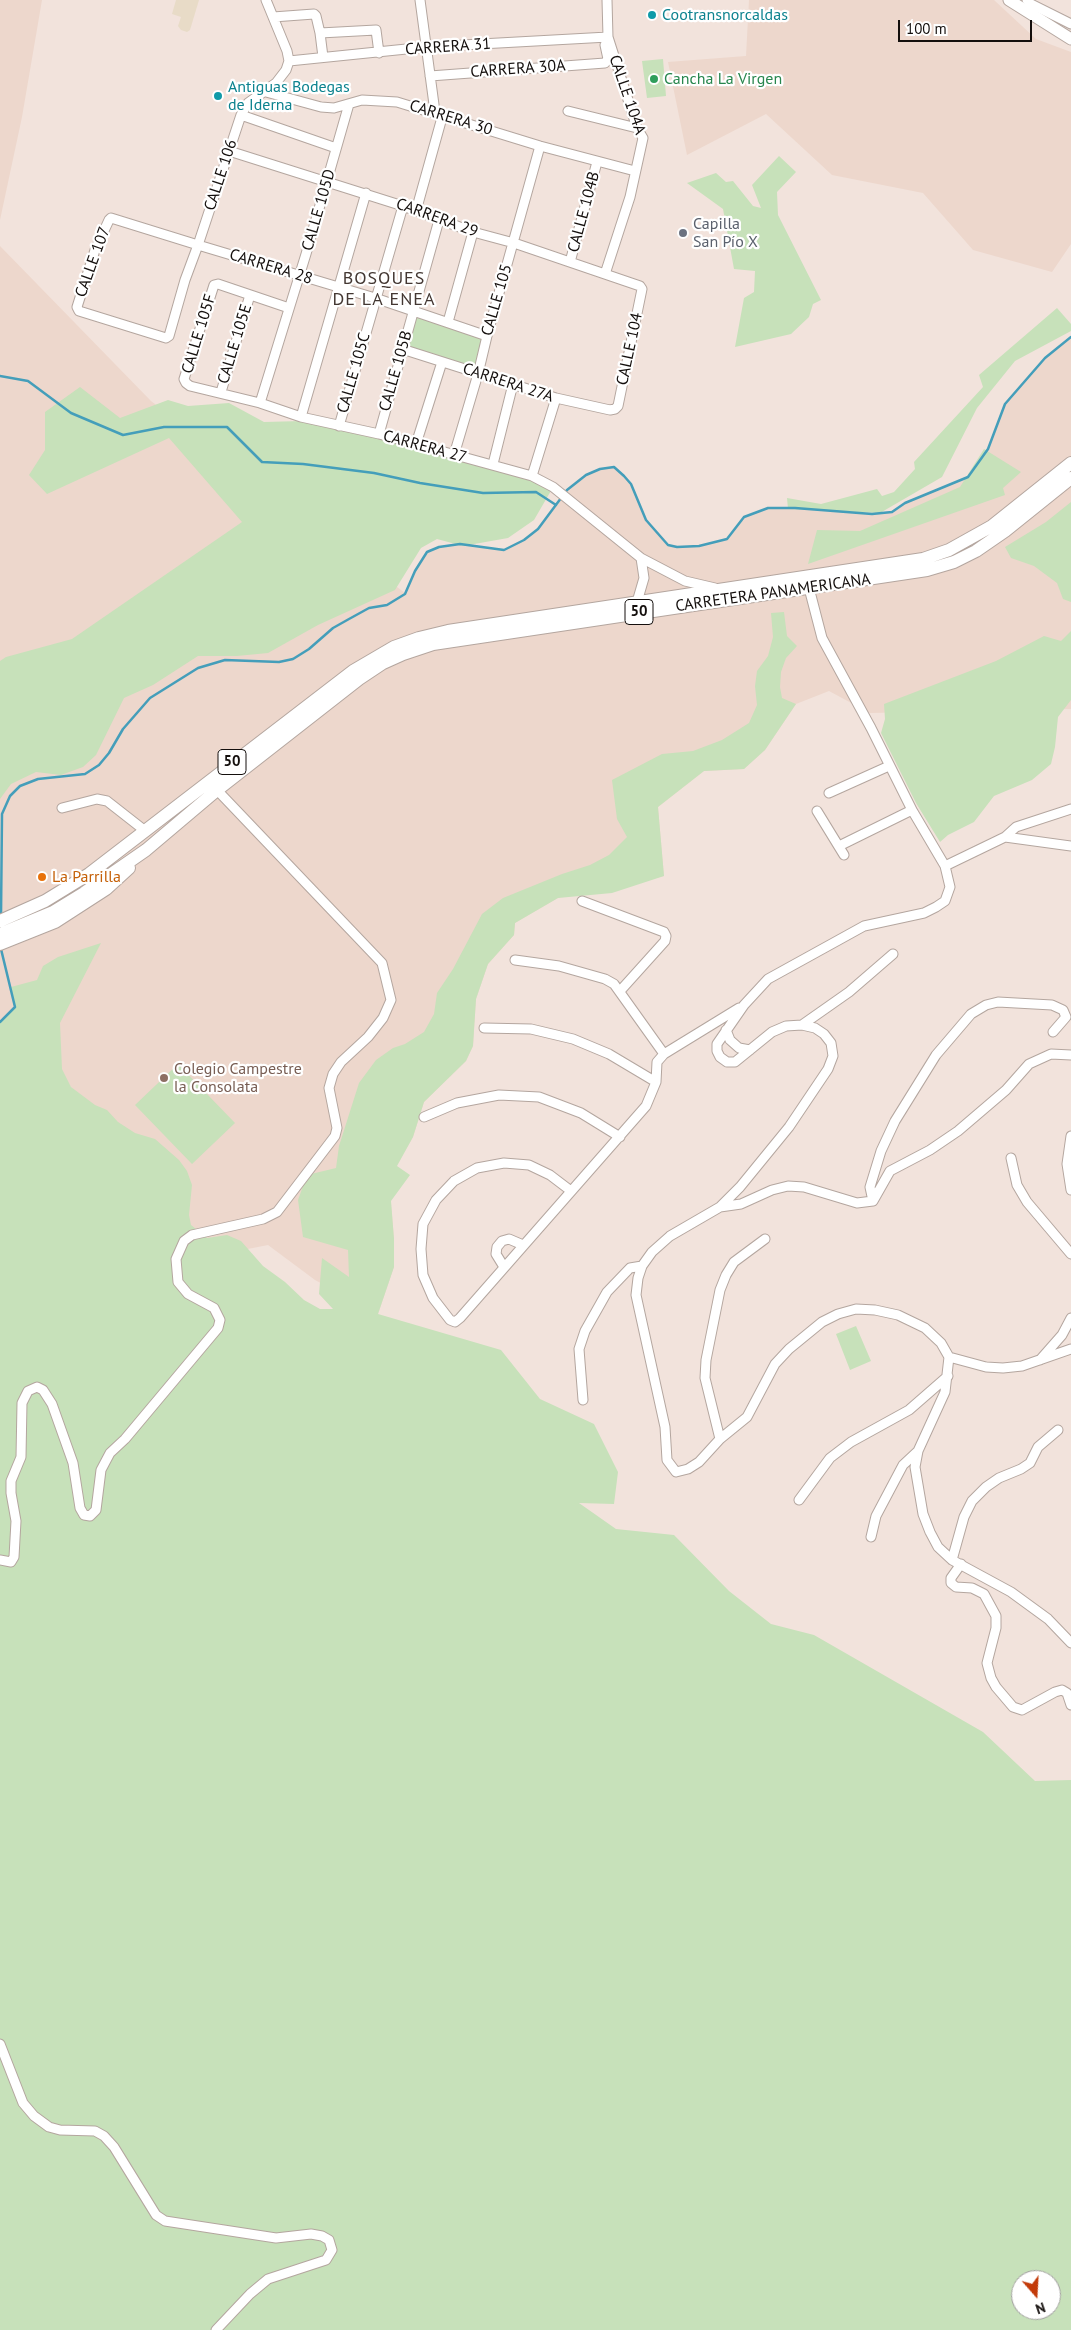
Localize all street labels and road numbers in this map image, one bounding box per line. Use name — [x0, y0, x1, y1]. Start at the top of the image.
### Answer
street label: CARRERA 31 — [405, 34, 491, 60]
street label: CALLE 104A — [604, 53, 650, 137]
street label: CARRERA 30A — [470, 56, 566, 82]
street label: CARRERA 30 — [407, 96, 495, 140]
street label: CALLE 106 — [200, 137, 242, 213]
street label: CALLE 105D — [298, 167, 340, 253]
street label: CALLE 104B — [564, 169, 604, 255]
street label: CARRERA 29 — [393, 194, 481, 242]
street label: CALLE 107 — [71, 224, 115, 300]
street label: CARRERA 28 — [227, 245, 315, 289]
street label: CALLE 105 — [478, 262, 516, 338]
street label: CALLE 105F — [178, 292, 220, 376]
street label: CALLE 105E — [214, 302, 256, 386]
street label: CALLE 104 — [613, 311, 647, 387]
street label: CALLE 105B — [375, 328, 417, 414]
street label: CALLE 105C — [333, 331, 375, 415]
street label: CARRERA 27A — [460, 359, 556, 407]
street label: CARRERA 27 — [381, 427, 469, 467]
street label: CARRETERA PANAMERICANA — [674, 570, 872, 616]
road number: 50 — [625, 600, 653, 624]
road number: 50 — [218, 750, 246, 774]

